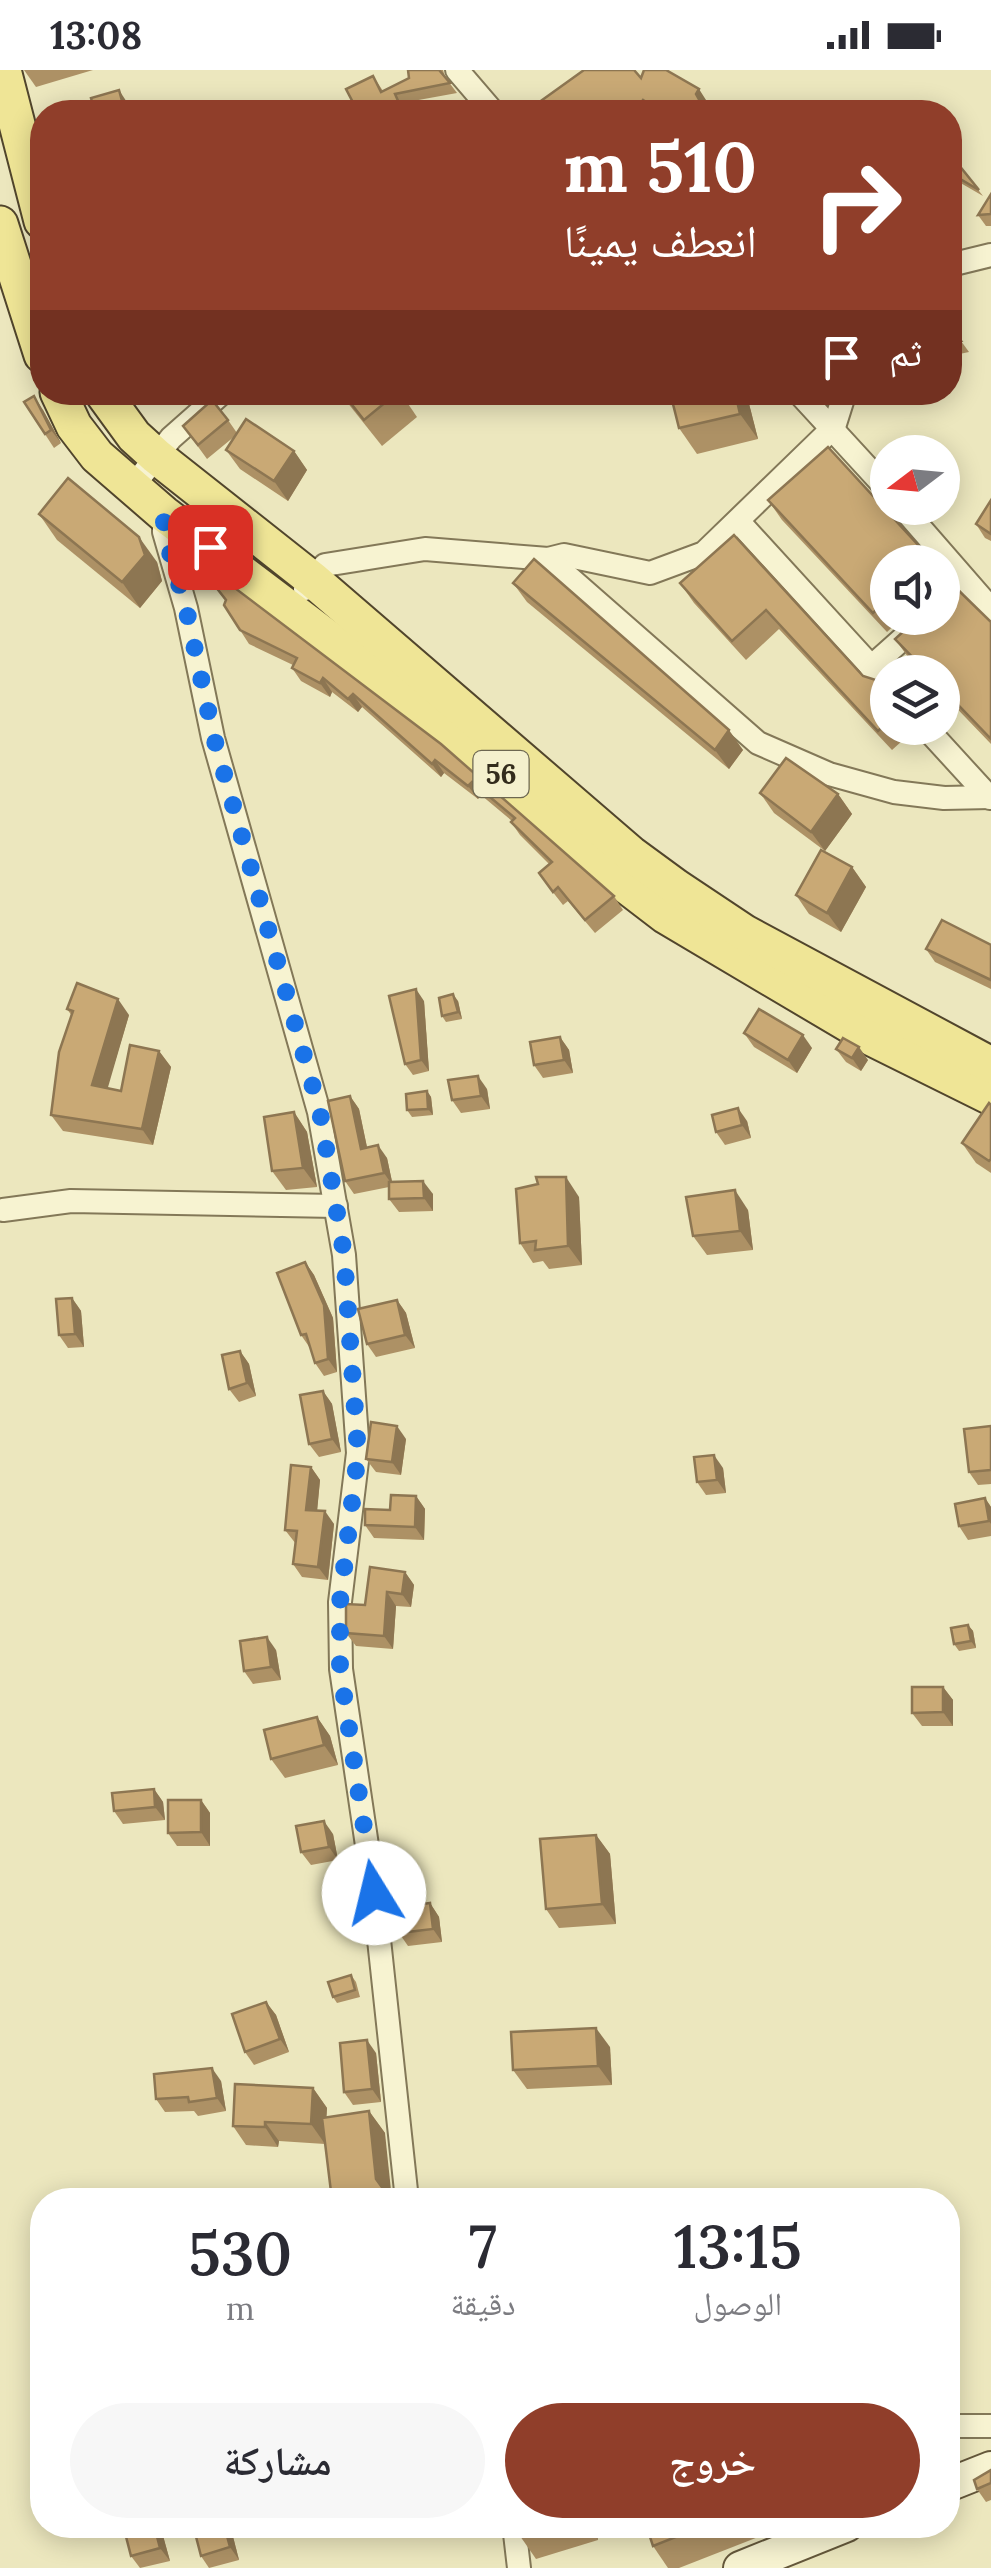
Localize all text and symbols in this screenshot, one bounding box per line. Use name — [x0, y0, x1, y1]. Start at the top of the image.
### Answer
text: 13:08 — [50, 11, 142, 59]
text: 510 m — [563, 122, 757, 211]
icon: right — [792, 140, 922, 270]
text: انعطف يمينًا — [564, 212, 757, 269]
text: ثم — [889, 328, 922, 376]
icon: arrive — [814, 330, 869, 385]
north arrow — [870, 435, 960, 525]
map controls — [870, 435, 960, 745]
pin — [168, 505, 253, 590]
icon: arrive — [183, 520, 238, 575]
button: sound — [870, 545, 960, 635]
button: layers — [870, 655, 960, 745]
road number: 56 — [474, 751, 528, 797]
position arrow — [322, 1841, 426, 1945]
text: 7 — [469, 2208, 497, 2284]
text: 13:15 — [674, 2208, 802, 2284]
text: 530 — [188, 2215, 292, 2291]
text: دقيقة — [450, 2283, 515, 2324]
text: الوصول — [693, 2283, 782, 2324]
text: m — [226, 2288, 255, 2329]
button: مشاركة — [70, 2403, 485, 2518]
button: خروج — [505, 2403, 920, 2518]

